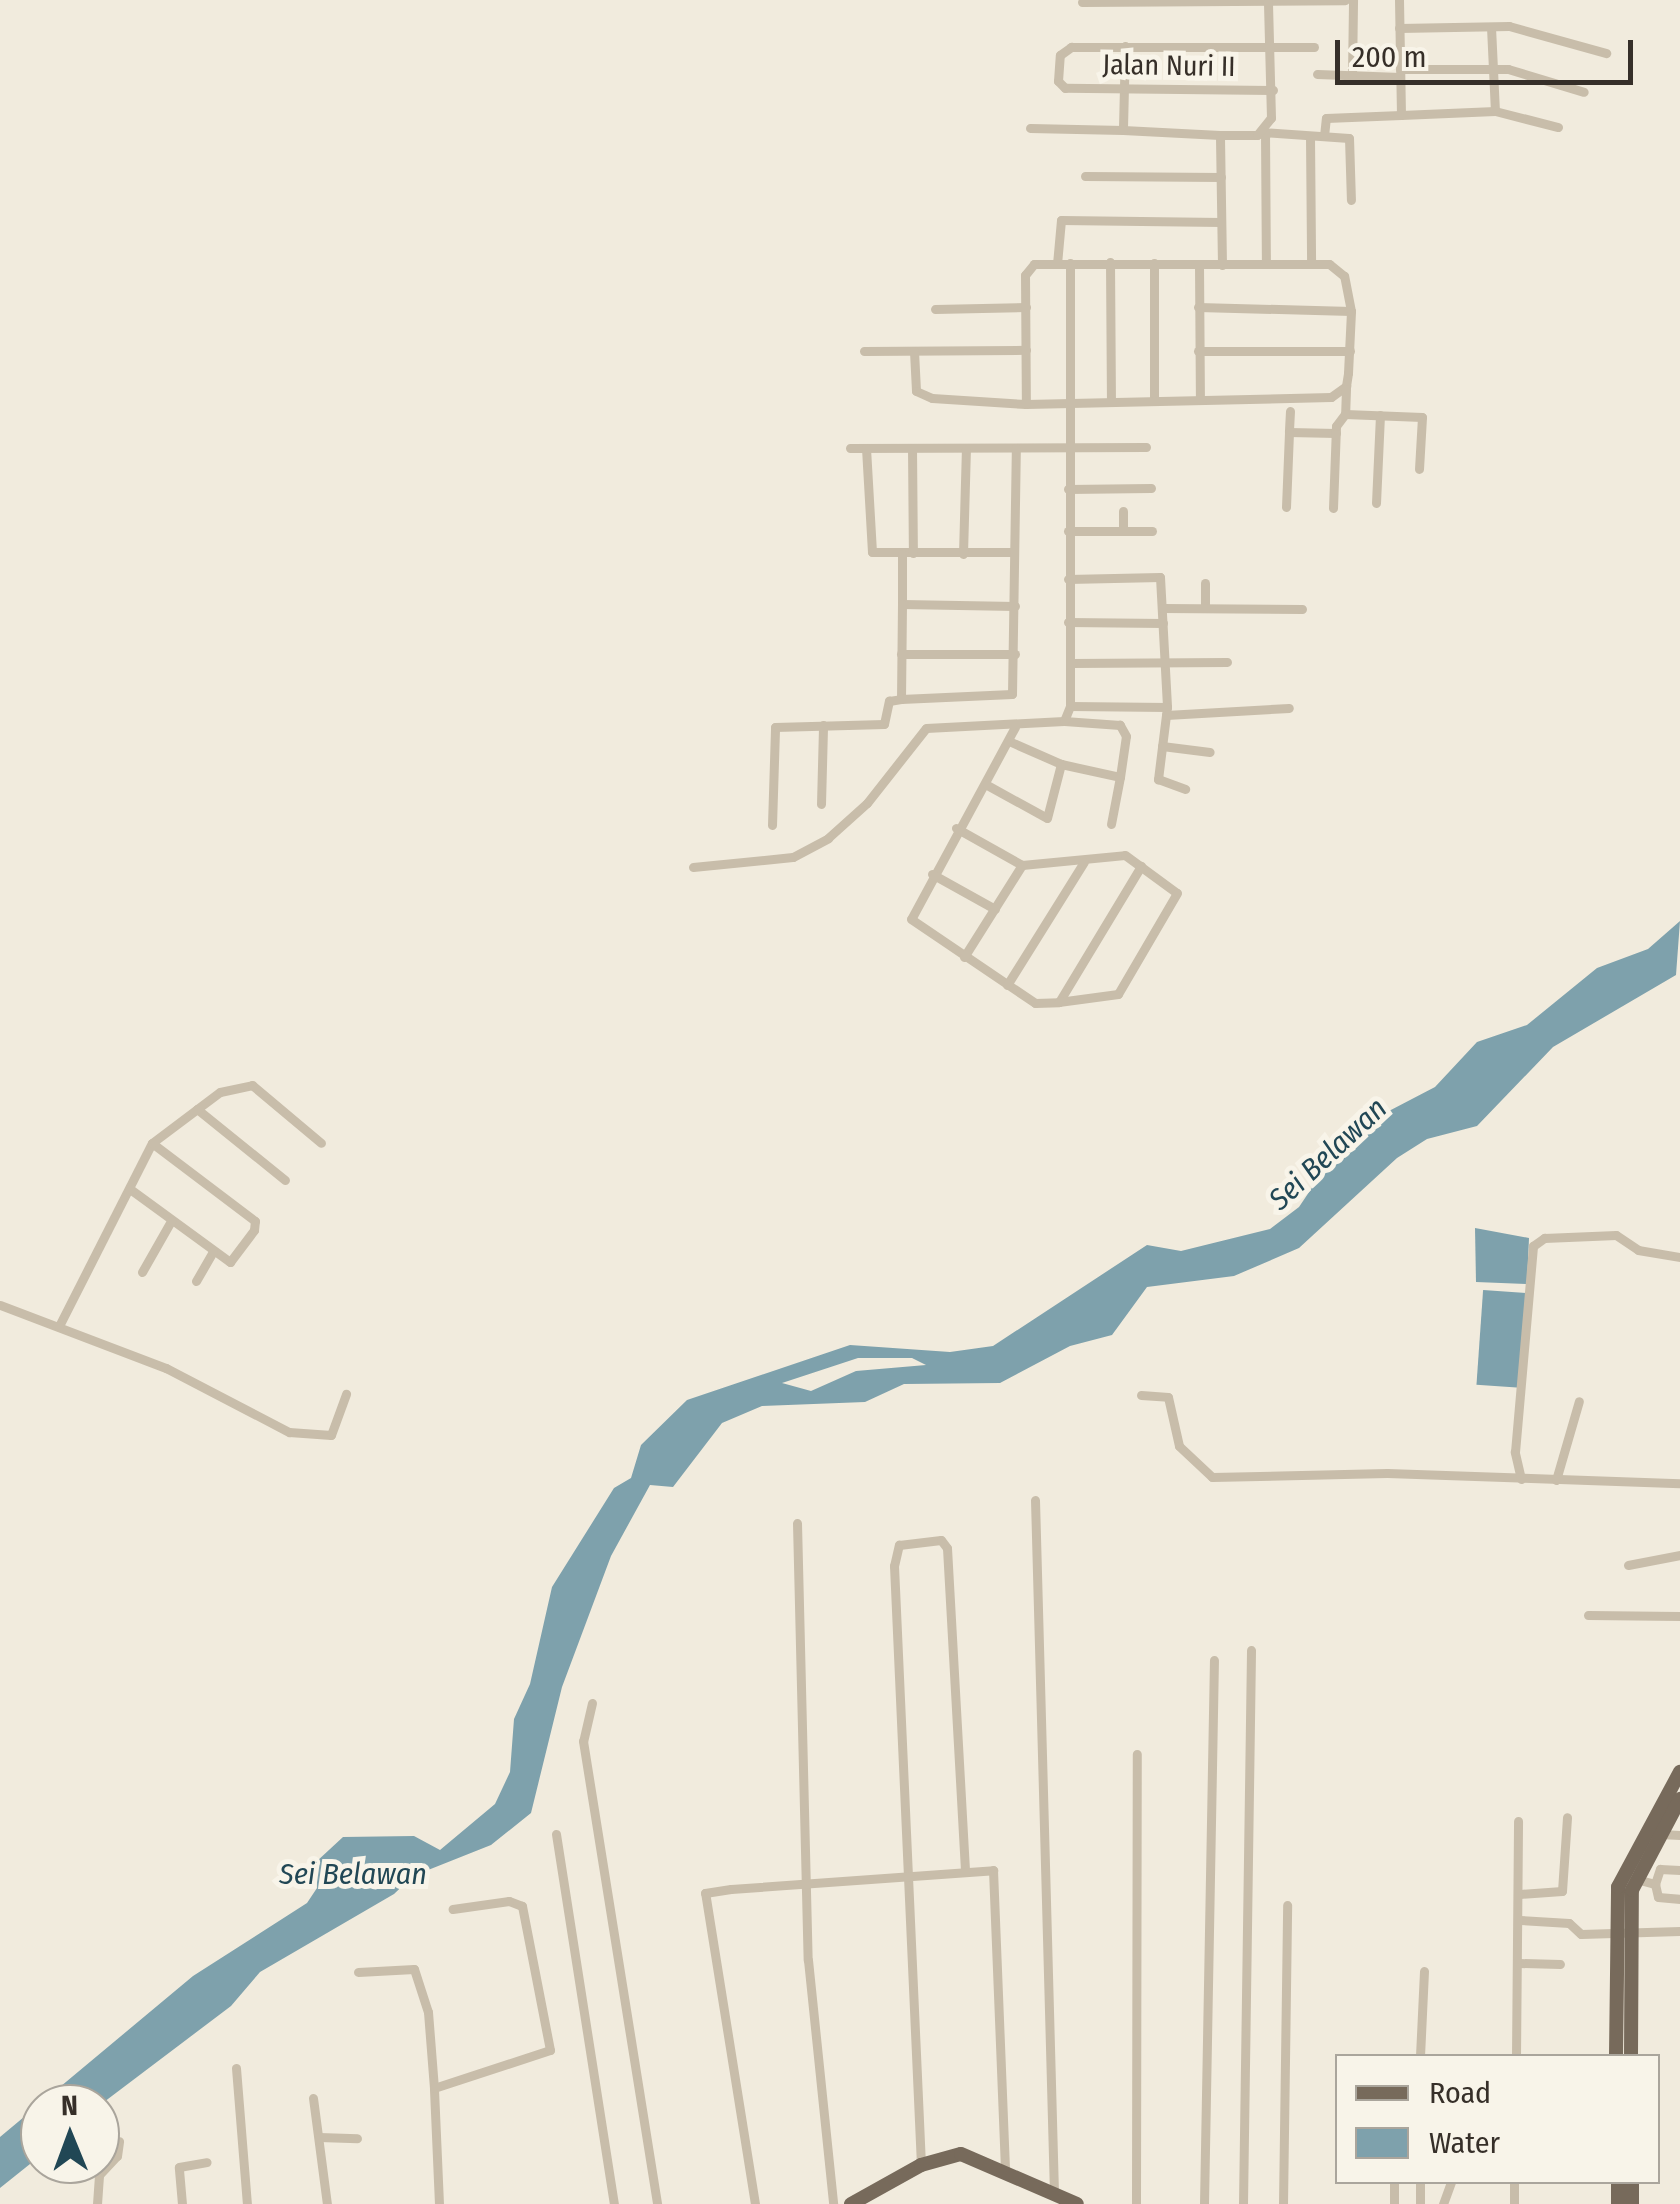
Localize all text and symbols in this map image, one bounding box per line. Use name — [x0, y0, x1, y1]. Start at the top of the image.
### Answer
scale bar — [1340, 20, 1638, 82]
text: 200 m — [1352, 39, 1427, 75]
street label: Jalan Nuri II — [1102, 48, 1236, 84]
water label: Sei Belawan — [1262, 1090, 1394, 1218]
water label: Sei Belawan — [279, 1856, 427, 1892]
legend — [1335, 2054, 1660, 2184]
text: Road — [1429, 2075, 1491, 2111]
north arrow — [20, 2084, 120, 2184]
text: N — [61, 2089, 78, 2122]
text: Water — [1429, 2125, 1500, 2161]

